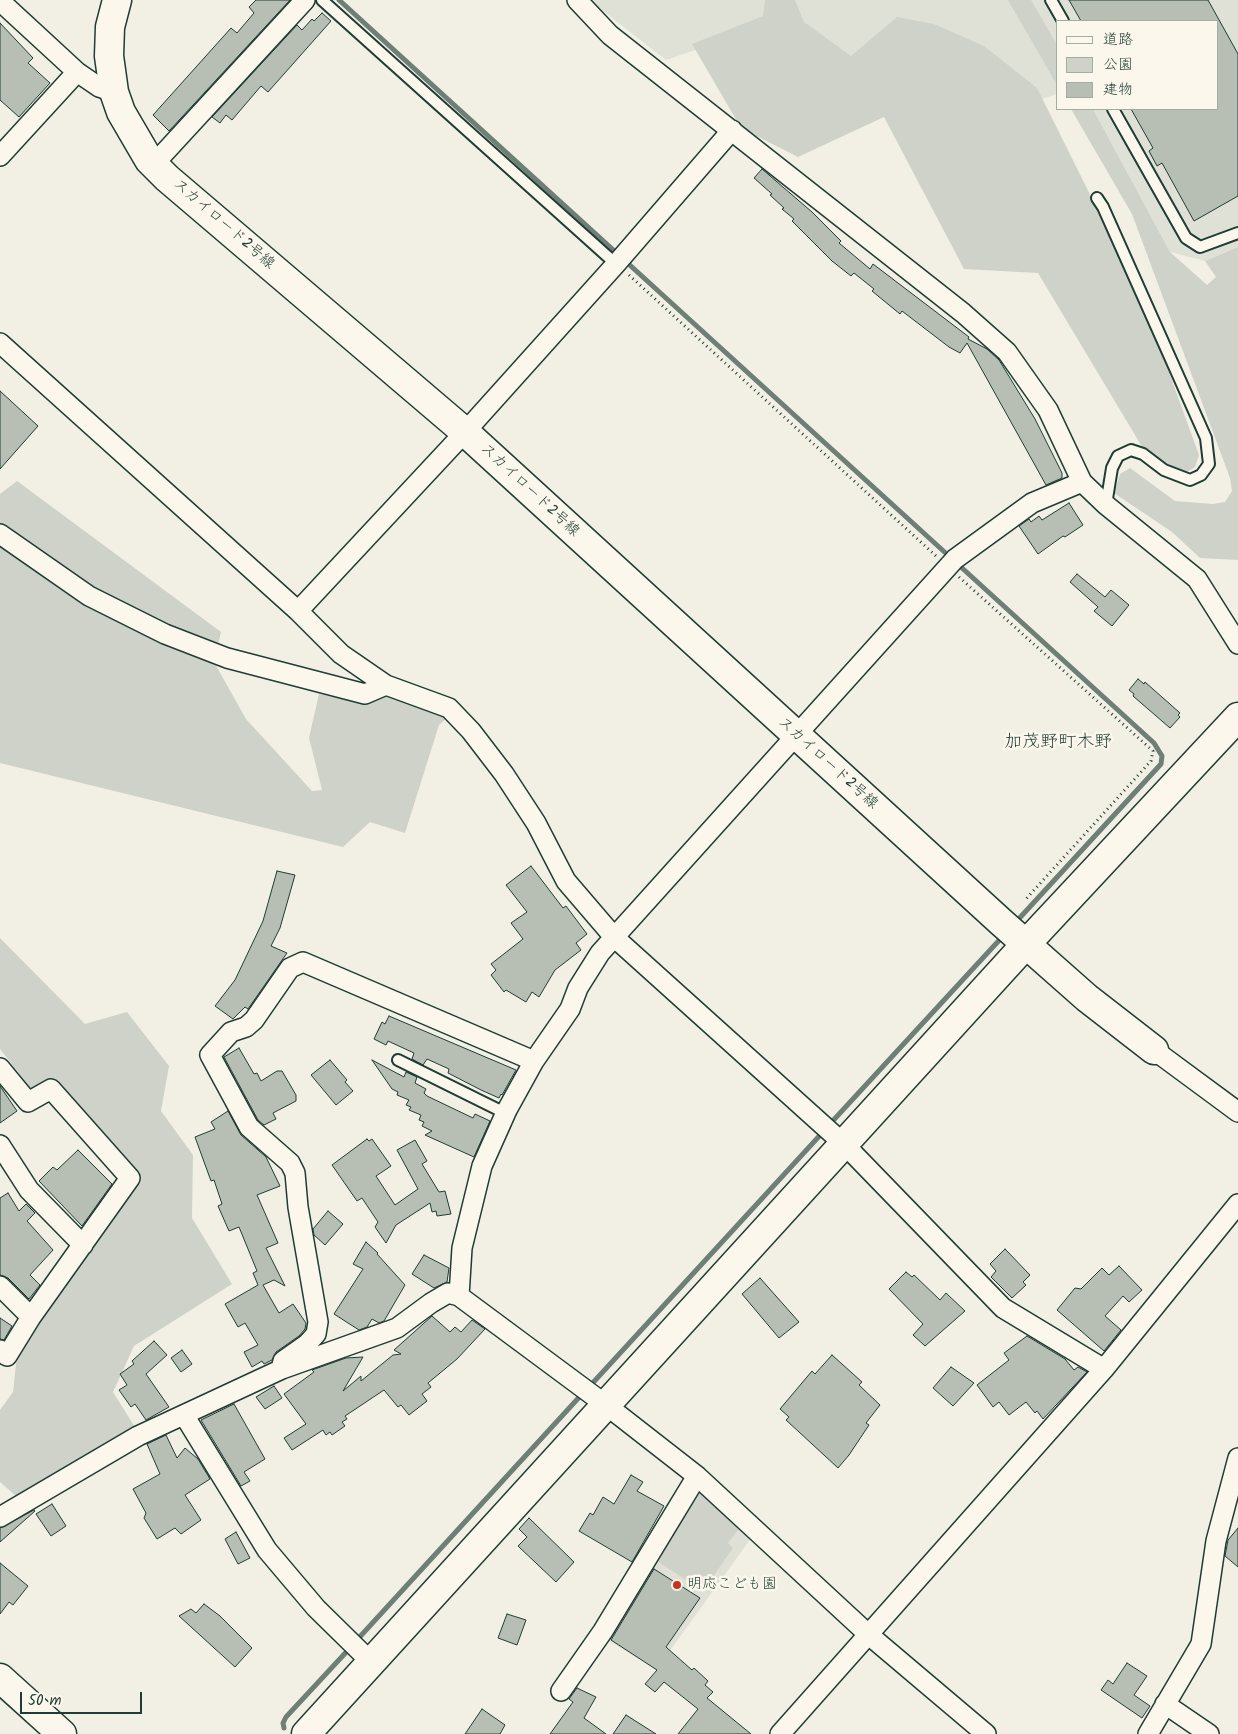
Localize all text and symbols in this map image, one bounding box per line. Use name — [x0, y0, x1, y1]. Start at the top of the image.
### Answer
legend — [1056, 20, 1218, 110]
text: 道路 — [1103, 28, 1133, 52]
text: 公園 — [1103, 53, 1133, 77]
text: 建物 — [1103, 78, 1133, 102]
street label: スカイロード2号線 — [169, 176, 277, 274]
street label: スカイロード2号線 — [476, 441, 582, 541]
street label: スカイロード2号線 — [773, 714, 881, 814]
district label: 加茂野町木野 — [1004, 733, 1112, 755]
place label: 明応こども園 — [687, 1576, 777, 1594]
marker: 明応こども園 — [671, 1579, 683, 1591]
scale bar — [22, 1682, 145, 1714]
text: 50 m — [28, 1689, 62, 1713]

